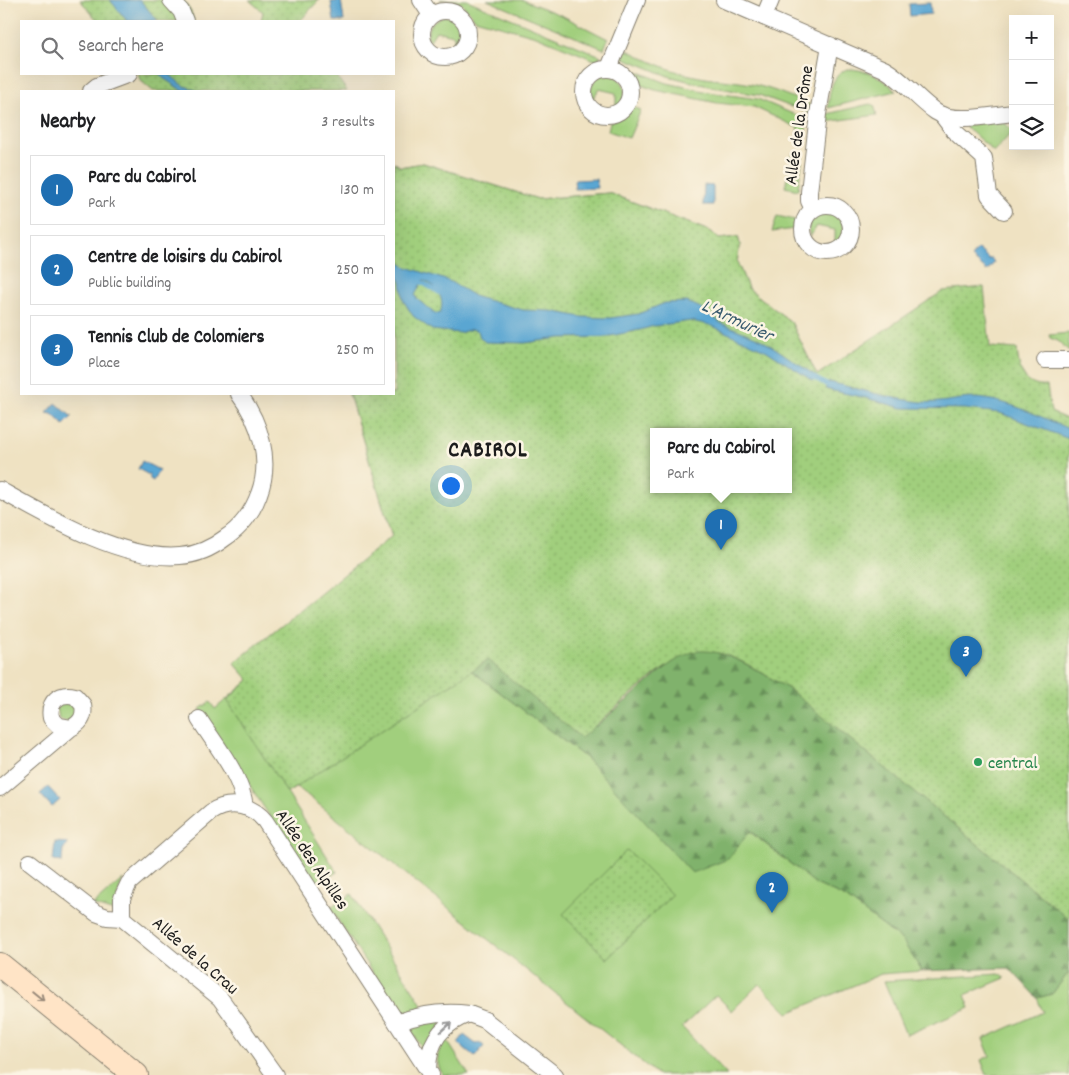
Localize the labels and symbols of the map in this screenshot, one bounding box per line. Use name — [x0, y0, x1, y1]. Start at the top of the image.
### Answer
street label: Allée de la Drôme — [780, 64, 821, 186]
water label: L'Armurier — [696, 294, 778, 351]
district label: CABIROL — [448, 436, 528, 467]
your location — [438, 473, 464, 499]
pin: 1 — [705, 509, 737, 550]
pin: 3 — [950, 636, 982, 677]
place label: central — [988, 752, 1038, 777]
marker: central — [972, 756, 984, 768]
street label: Allée des Alpilles — [268, 805, 354, 915]
pin: 2 — [756, 872, 788, 913]
street label: Allée de la Crau — [146, 912, 243, 1002]
one-way arrow — [31, 991, 45, 1001]
one-way arrow — [439, 1021, 452, 1033]

